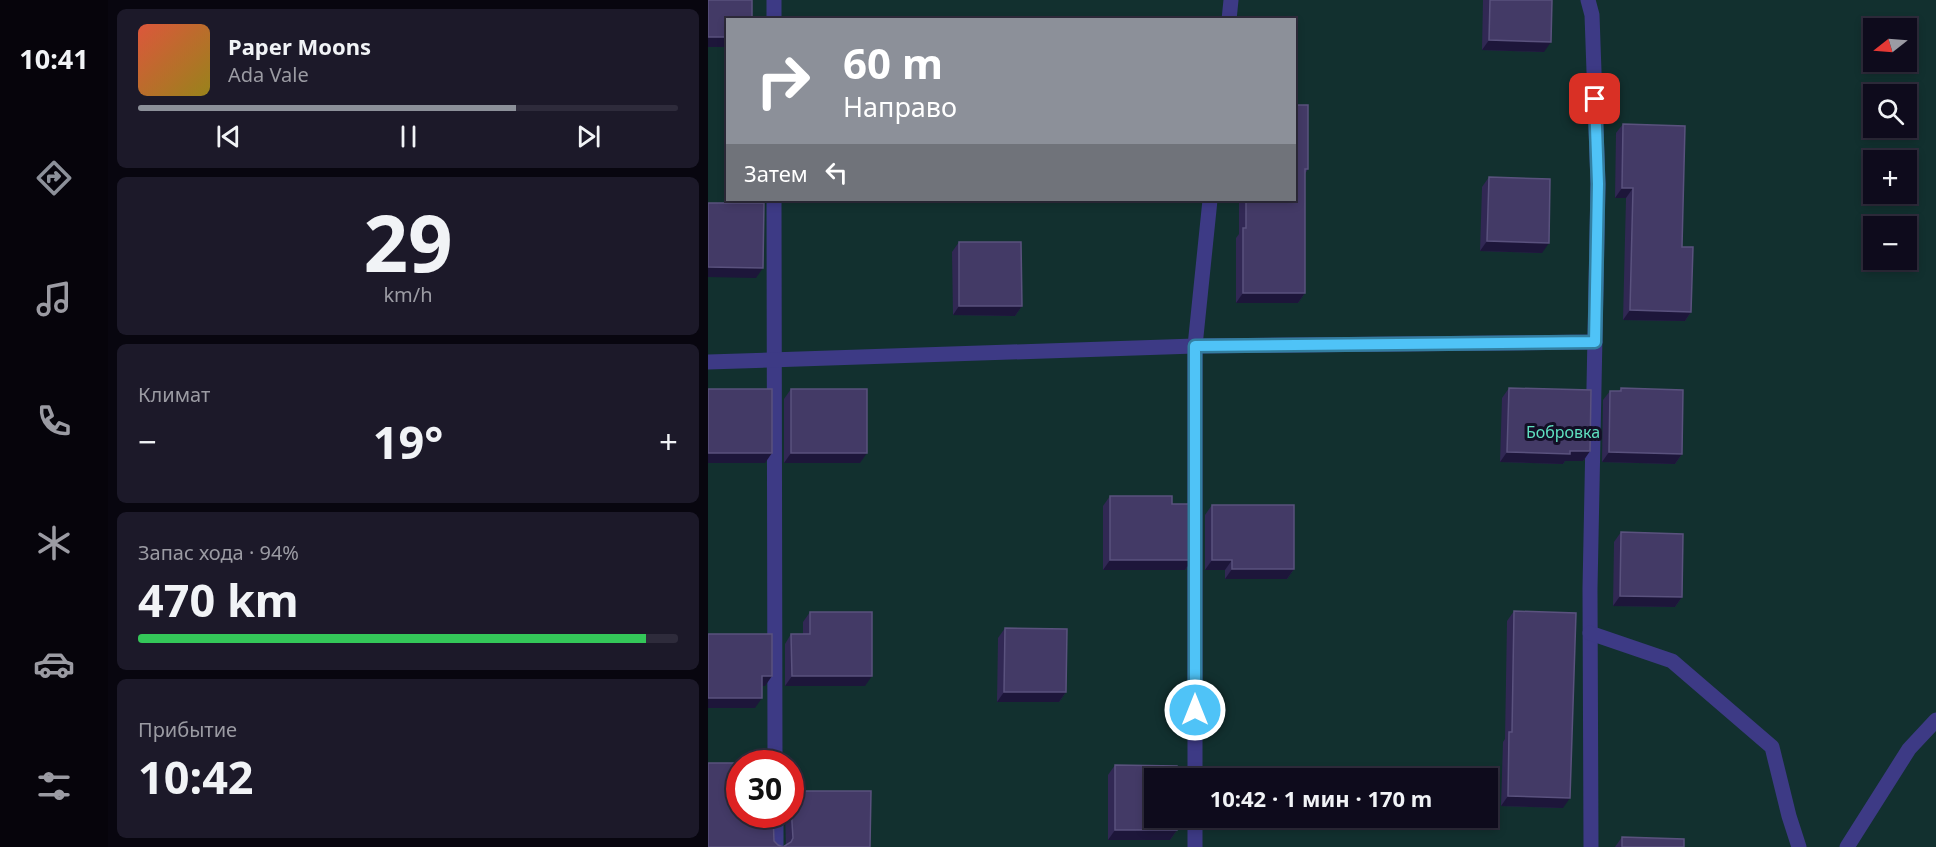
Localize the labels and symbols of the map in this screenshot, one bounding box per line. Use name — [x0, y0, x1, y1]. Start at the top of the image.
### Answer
north arrow — [1863, 18, 1917, 72]
pin — [1569, 73, 1620, 124]
park label: Бобровка — [1526, 421, 1600, 443]
position arrow — [1163, 678, 1227, 742]
speed limit sign: 30 — [726, 750, 804, 828]

